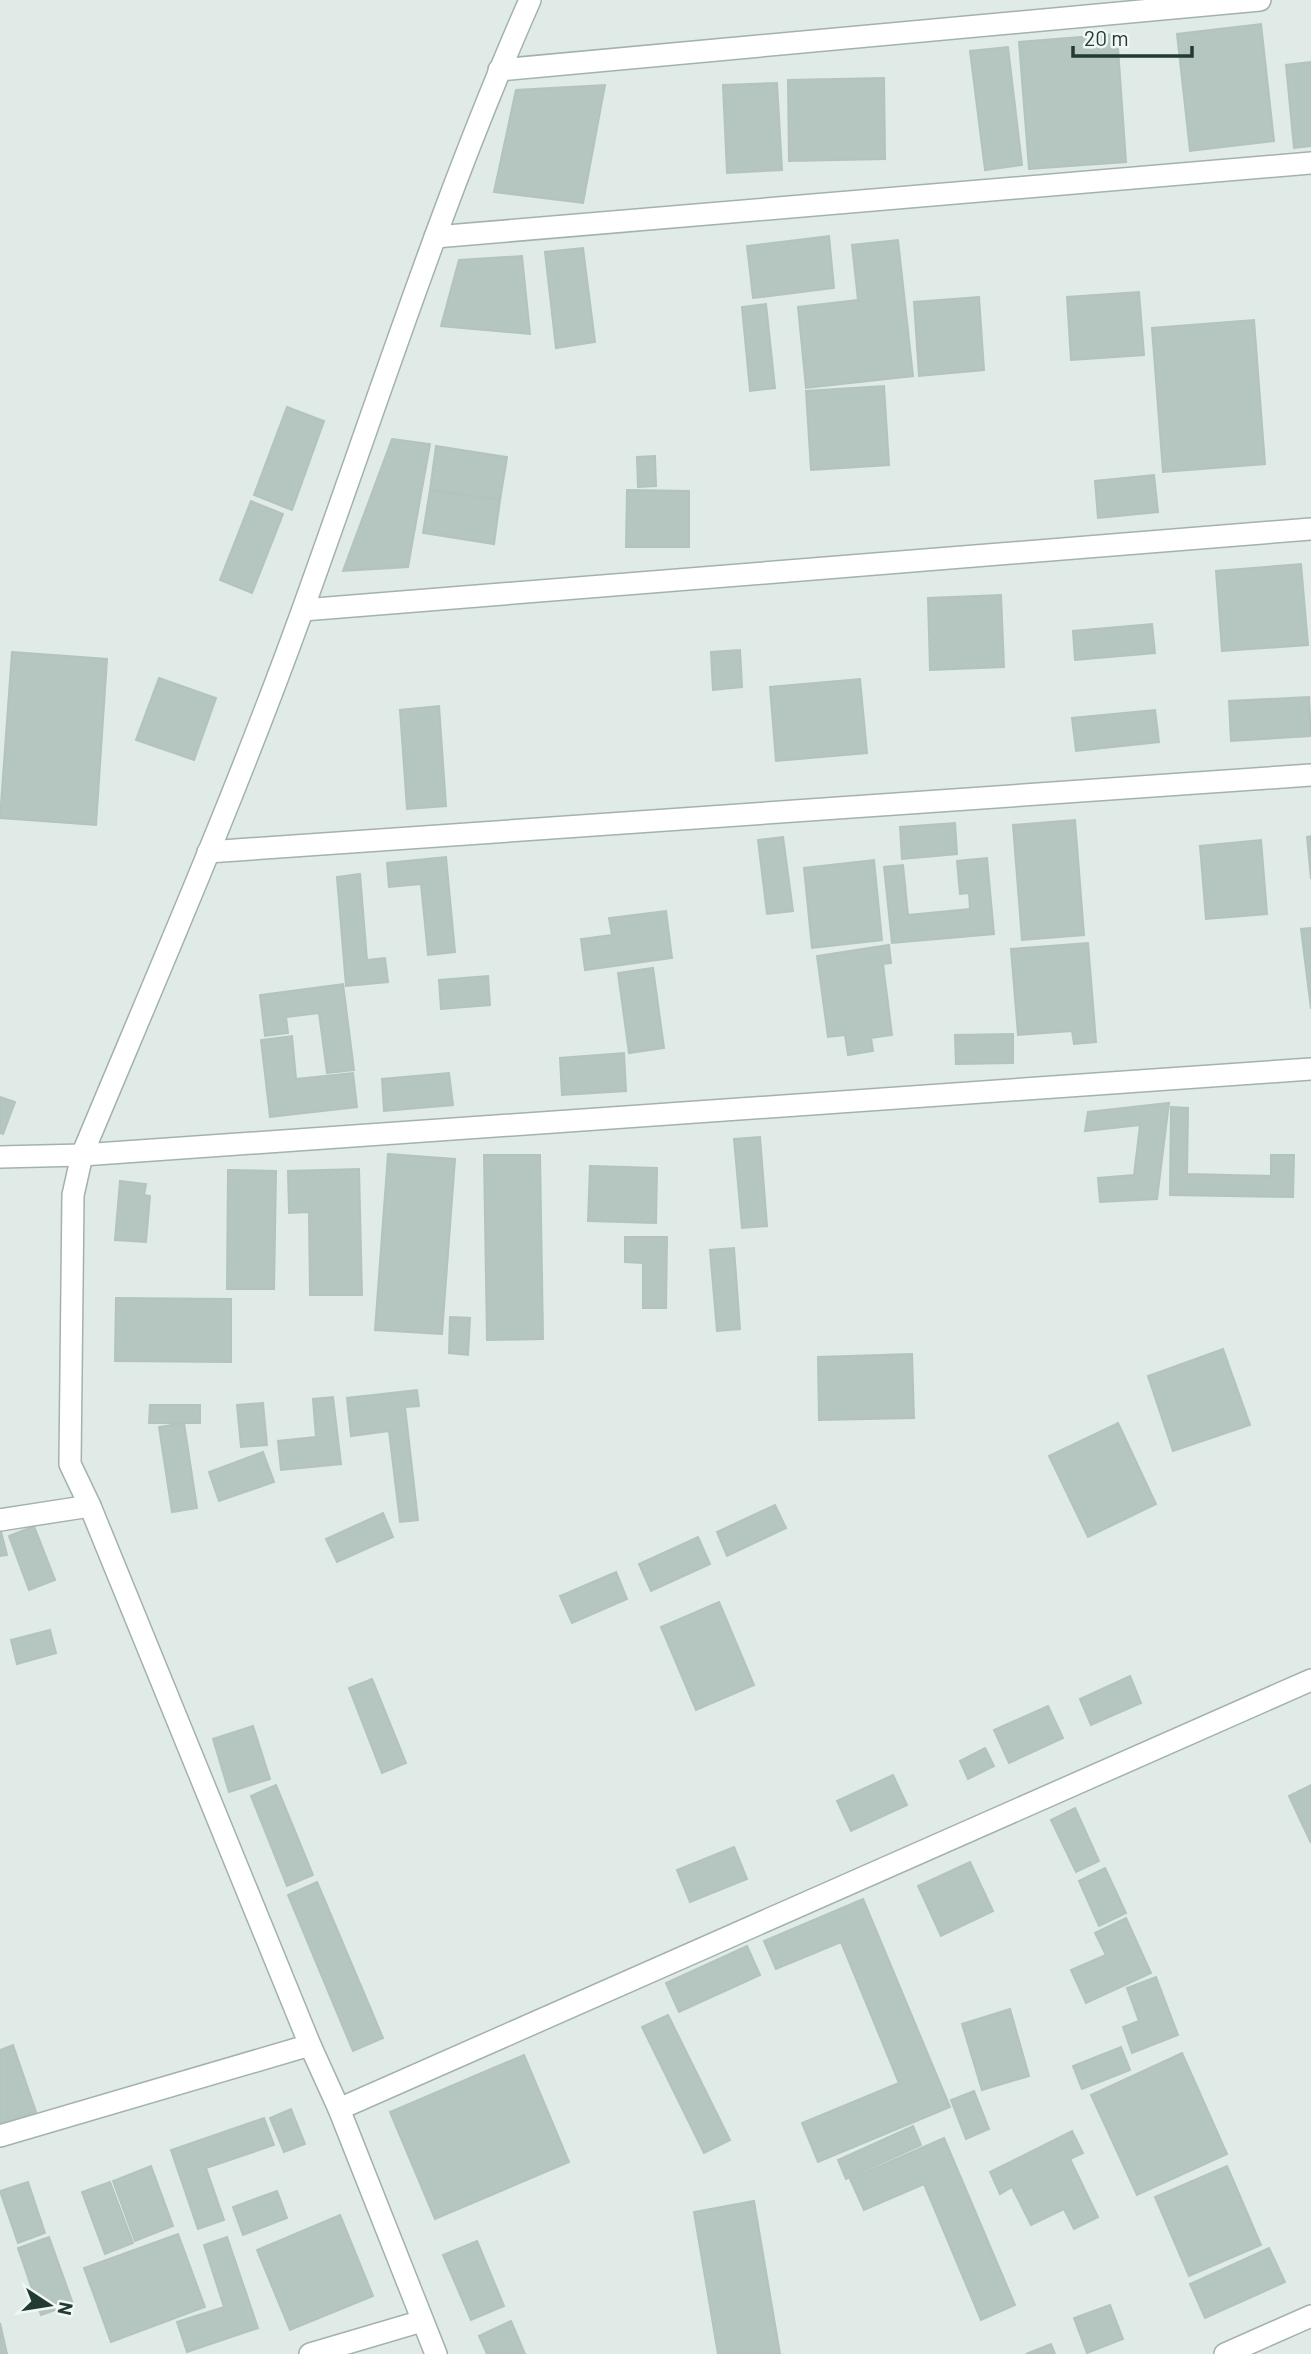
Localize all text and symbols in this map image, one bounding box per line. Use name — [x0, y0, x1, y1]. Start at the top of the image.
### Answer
scale bar — [1073, 14, 1192, 58]
text: 20 m — [1084, 25, 1129, 50]
north arrow — [14, 2270, 84, 2340]
text: N — [54, 2300, 79, 2317]

